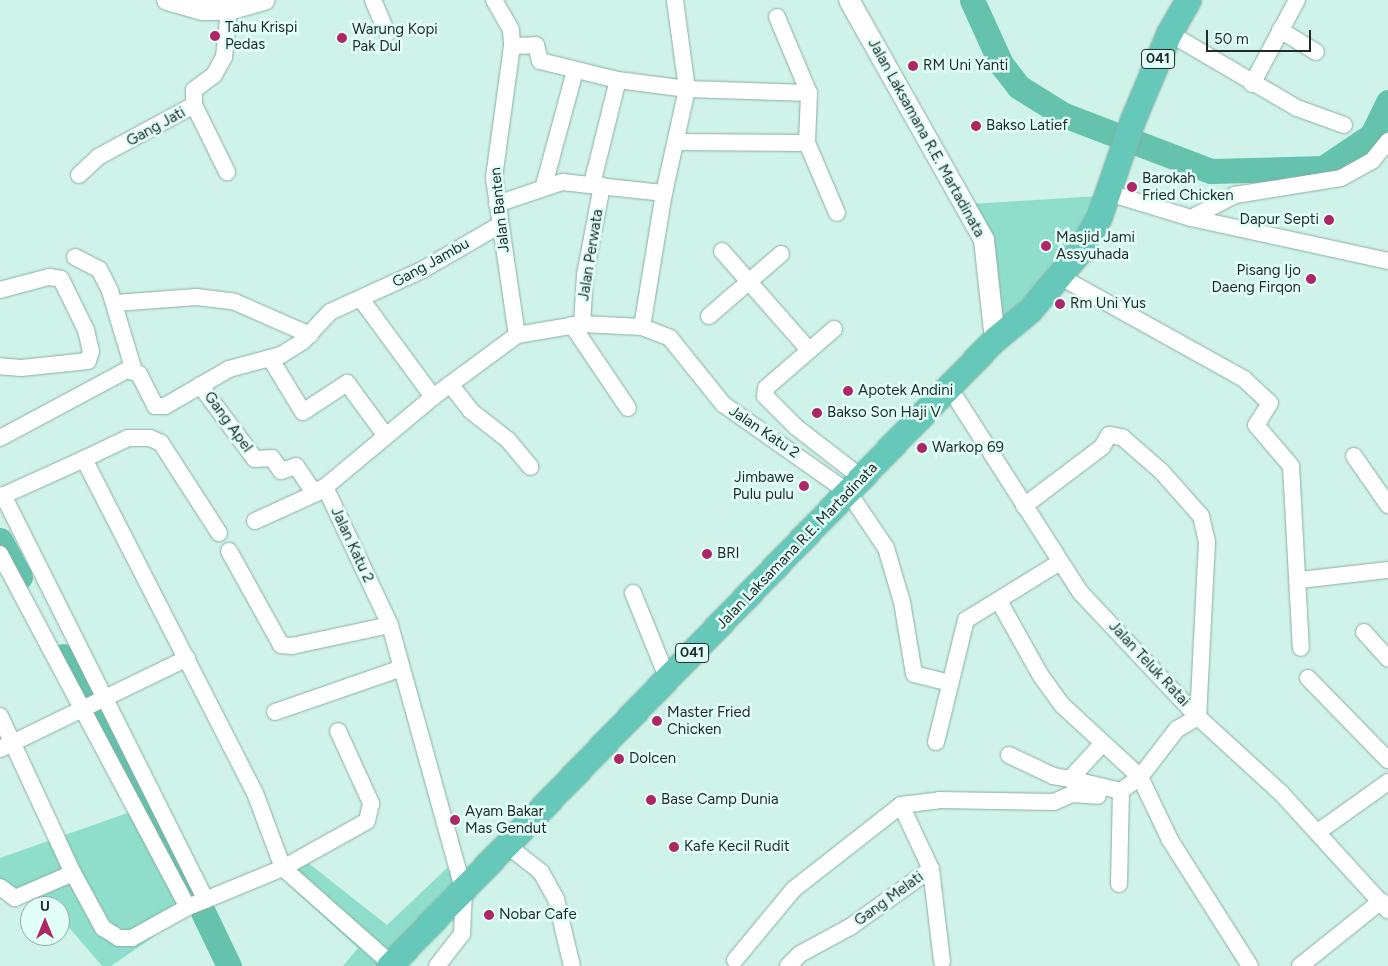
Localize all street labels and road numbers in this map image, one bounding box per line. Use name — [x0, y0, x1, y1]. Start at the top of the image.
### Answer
street label: Jalan Laksamana R.E. Martadinata — [864, 36, 988, 240]
road number: 041 — [1140, 48, 1176, 70]
street label: Gang Jati — [123, 104, 189, 150]
street label: Jalan Banten — [487, 166, 513, 254]
street label: Jalan Perwata — [575, 208, 607, 302]
street label: Gang Jambu — [389, 234, 473, 292]
street label: Gang Apel — [200, 388, 256, 456]
street label: Jalan Katu 2 — [725, 402, 803, 462]
street label: Jalan Laksamana R.E. Martadinata — [713, 459, 881, 633]
street label: Jalan Katu 2 — [327, 504, 377, 586]
street label: Jalan Teluk Ratai — [1105, 617, 1193, 711]
road number: 041 — [674, 641, 710, 664]
street label: Gang Melati — [851, 868, 927, 930]

